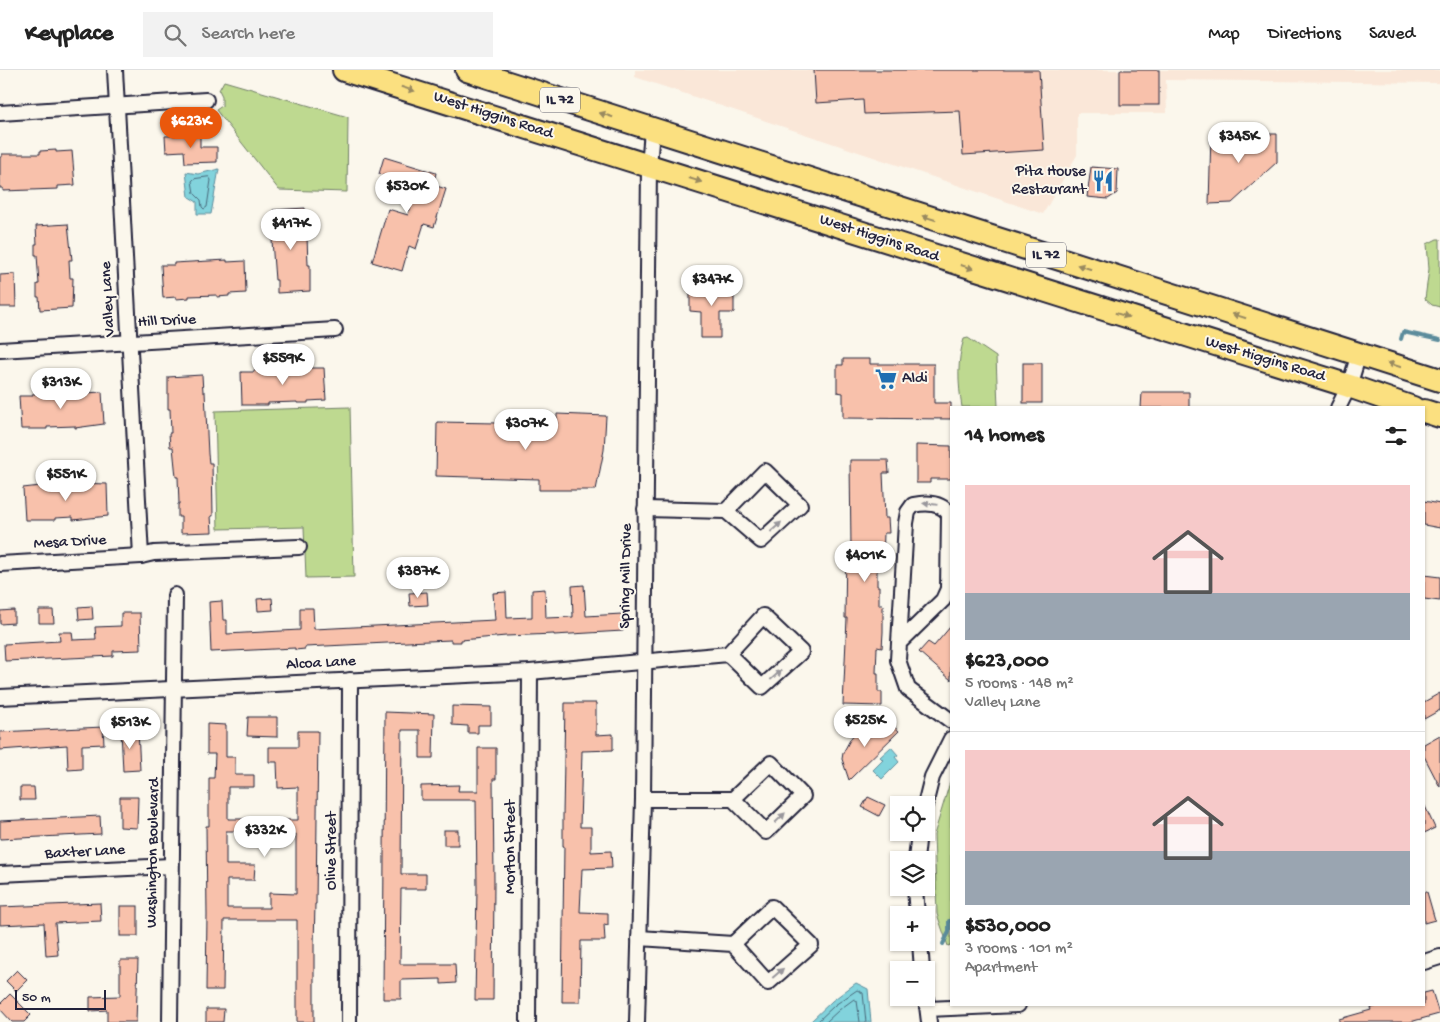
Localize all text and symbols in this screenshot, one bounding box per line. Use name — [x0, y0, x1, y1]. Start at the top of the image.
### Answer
search box — [143, 12, 493, 57]
text: Keyplace — [25, 20, 113, 49]
icon: search — [161, 21, 189, 49]
text: Search here — [201, 23, 295, 46]
text: Map — [1208, 24, 1240, 45]
text: Directions — [1268, 24, 1341, 45]
text: Saved — [1369, 24, 1415, 45]
one-way arrow — [400, 86, 415, 94]
street label: West Higgins Road — [431, 88, 557, 145]
road number: IL 72 — [540, 88, 580, 112]
pin: $623K — [156, 106, 226, 149]
one-way arrow — [598, 111, 613, 118]
text: $623K — [171, 113, 211, 132]
pin: $345K — [1204, 122, 1274, 164]
text: $345K — [1219, 128, 1259, 147]
place label: Pita House Restaurant — [1012, 163, 1087, 200]
restaurant icon: Pita House Restaurant — [1090, 168, 1116, 194]
pin: $530K — [372, 172, 442, 214]
one-way arrow — [688, 177, 703, 185]
text: $530K — [386, 178, 428, 197]
pin: $417K — [256, 208, 326, 251]
street label: West Higgins Road — [817, 211, 943, 268]
one-way arrow — [921, 213, 936, 221]
text: $417K — [272, 215, 310, 234]
road number: IL 72 — [1026, 242, 1066, 268]
street label: Valley Lane — [98, 260, 121, 338]
one-way arrow — [959, 263, 974, 271]
one-way arrow — [1076, 263, 1091, 271]
pin: $347K — [677, 264, 747, 307]
text: $347K — [692, 271, 732, 290]
street label: Hill Drive — [137, 311, 197, 333]
one-way arrow — [1114, 312, 1129, 319]
one-way arrow — [1231, 312, 1246, 319]
street label: West Higgins Road — [1203, 333, 1329, 388]
pin: $559K — [248, 344, 318, 386]
text: $559K — [263, 350, 303, 369]
one-way arrow — [1386, 361, 1401, 369]
supermarket icon: Aldi — [873, 366, 899, 392]
pin: $313K — [26, 368, 96, 410]
place label: Aldi — [902, 370, 928, 389]
text: $313K — [41, 374, 81, 393]
pin: $307K — [491, 408, 561, 451]
text: $307K — [505, 415, 547, 434]
icon: filters — [1382, 422, 1410, 450]
text: 14 homes — [965, 424, 1044, 449]
pin: $551K — [31, 460, 101, 502]
text: $551K — [46, 466, 86, 485]
one-way arrow — [921, 500, 937, 508]
icon: home — [1143, 517, 1233, 607]
one-way arrow — [769, 521, 781, 533]
street label: Spring Mill Drive — [617, 522, 637, 629]
street label: Mesa Drive — [33, 532, 108, 554]
pin: $401K — [830, 540, 900, 583]
text: $401K — [845, 547, 885, 566]
pin: $387K — [383, 556, 453, 599]
text: $387K — [397, 563, 439, 582]
text: $623,000 — [965, 650, 1049, 675]
street label: Alcoa Lane — [286, 653, 357, 675]
one-way arrow — [770, 669, 783, 680]
text: 5 rooms · 148 m² — [965, 675, 1074, 694]
text: Valley Lane — [965, 694, 1040, 713]
pin: $525K — [830, 706, 900, 748]
pin: $513K — [95, 708, 165, 750]
text: $525K — [845, 712, 885, 731]
text: $513K — [110, 714, 150, 733]
street label: Washington Boulevard — [143, 776, 165, 928]
icon: home — [1143, 783, 1233, 873]
map controls — [890, 796, 935, 1006]
button: locate — [890, 796, 935, 841]
street label: Morton Street — [502, 799, 521, 894]
street label: Olive Street — [323, 810, 342, 890]
one-way arrow — [774, 812, 786, 824]
pin: $332K — [230, 816, 300, 858]
text: $332K — [245, 822, 285, 841]
street label: Baxter Lane — [43, 841, 126, 865]
button: layers — [890, 851, 935, 896]
button: + — [890, 906, 935, 951]
text: $530,000 — [965, 915, 1051, 940]
text: 3 rooms · 101 m² — [965, 940, 1073, 959]
text: Apartment — [965, 959, 1037, 978]
button: − — [890, 961, 935, 1006]
one-way arrow — [772, 968, 785, 979]
scale bar — [15, 987, 106, 1010]
text: 50 m — [22, 990, 51, 1007]

